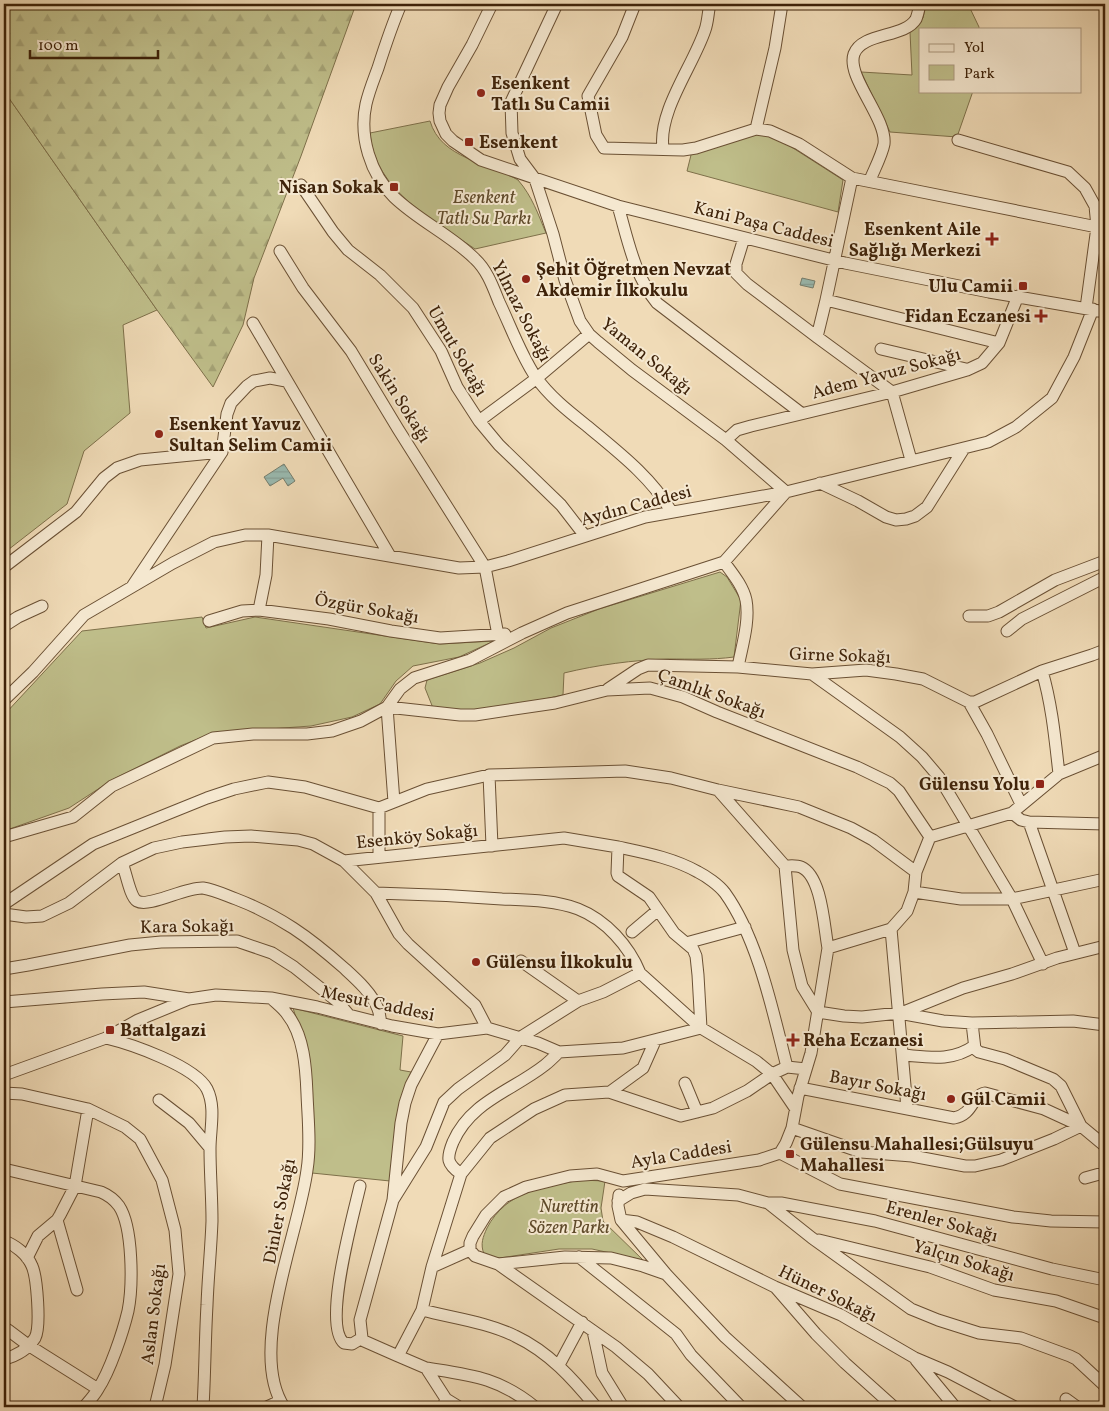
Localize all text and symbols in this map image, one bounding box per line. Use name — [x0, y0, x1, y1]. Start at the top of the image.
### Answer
scale bar — [30, 28, 158, 60]
legend — [919, 28, 1082, 92]
text: 100 m — [38, 36, 78, 57]
text: Yol — [964, 38, 984, 59]
text: Park — [964, 64, 995, 85]
place label: Esenkent Tatlı Su Camii — [491, 72, 610, 118]
marker: Esenkent Tatlı Su Camii — [475, 87, 487, 99]
place label: Esenkent — [479, 131, 558, 156]
marker: Esenkent — [463, 136, 475, 148]
place label: Nisan Sokak — [279, 176, 384, 201]
marker: Nisan Sokak — [388, 181, 400, 193]
park label: Esenkent Tatlı Su Parkı — [437, 186, 531, 232]
street label: Kani Paşa Caddesi — [691, 196, 836, 255]
place label: Esenkent Aile Sağlığı Merkezi — [849, 218, 981, 264]
marker: Esenkent Aile Sağlığı Merkezi — [985, 232, 999, 246]
street label: Yılmaz Sokağı — [484, 257, 557, 367]
place label: Şehit Öğretmen Nevzat Akdemir İlkokulu — [536, 258, 731, 304]
marker: Şehit Öğretmen Nevzat Akdemir İlkokulu — [520, 273, 532, 285]
place label: Ulu Camii — [928, 275, 1013, 300]
marker: Ulu Camii — [1017, 280, 1029, 292]
street label: Umut Sokağı — [421, 302, 493, 402]
place label: Fidan Eczanesi — [905, 305, 1031, 330]
marker: Fidan Eczanesi — [1035, 310, 1047, 322]
street label: Yaman Sokağı — [595, 312, 697, 402]
street label: Adem Yavuz Sokağı — [809, 343, 964, 406]
street label: Sakin Sokağı — [361, 349, 436, 448]
place label: Esenkent Yavuz Sultan Selim Camii — [169, 413, 332, 459]
marker: Esenkent Yavuz Sultan Selim Camii — [153, 428, 165, 440]
street label: Aydın Caddesi — [578, 480, 695, 533]
street label: Özgür Sokağı — [313, 588, 421, 631]
street label: Girne Sokağı — [789, 642, 891, 671]
street label: Çamlık Sokağı — [654, 663, 769, 726]
place label: Gülensu Yolu — [919, 773, 1030, 798]
marker: Gülensu Yolu — [1034, 778, 1046, 790]
street label: Esenköy Sokağı — [355, 819, 479, 856]
street label: Kara Sokağı — [140, 914, 234, 941]
place label: Gülensu İlkokulu — [486, 951, 633, 976]
marker: Gülensu İlkokulu — [470, 956, 482, 968]
street label: Mesut Caddesi — [319, 980, 437, 1029]
place label: Battalgazi — [120, 1019, 206, 1044]
marker: Battalgazi — [104, 1024, 116, 1036]
place label: Reha Eczanesi — [803, 1029, 924, 1054]
marker: Reha Eczanesi — [787, 1034, 799, 1046]
street label: Bayır Sokağı — [827, 1065, 929, 1108]
place label: Gül Camii — [961, 1088, 1046, 1113]
marker: Gül Camii — [945, 1093, 957, 1105]
place label: Gülensu Mahallesi;Gülsuyu Mahallesi — [800, 1133, 1034, 1179]
street label: Ayla Caddesi — [629, 1135, 734, 1176]
marker: Gülensu Mahallesi;Gülsuyu Mahallesi — [784, 1148, 796, 1160]
street label: Dinler Sokağı — [258, 1156, 303, 1266]
park label: Nurettin Sözen Parkı — [529, 1195, 610, 1241]
street label: Erenler Sokağı — [883, 1195, 1001, 1249]
street label: Yalçın Sokağı — [910, 1234, 1017, 1289]
street label: Hüner Sokağı — [774, 1260, 881, 1329]
street label: Aslan Sokağı — [136, 1262, 173, 1366]

